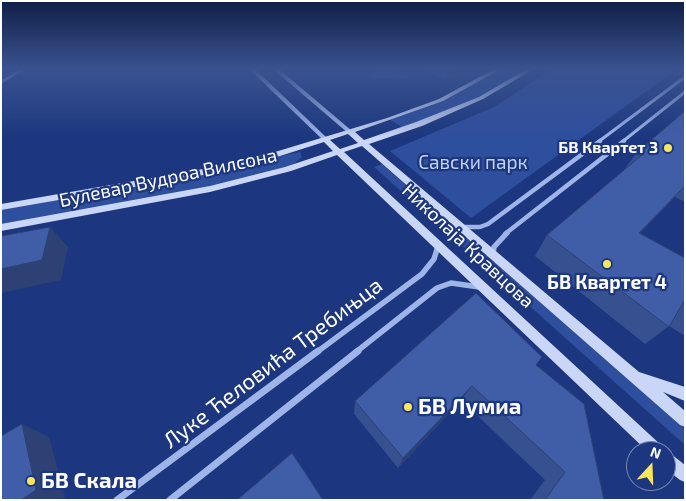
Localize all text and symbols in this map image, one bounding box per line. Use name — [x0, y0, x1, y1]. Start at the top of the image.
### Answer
place label: БВ Квартет 3 — [558, 138, 658, 158]
marker: БВ Квартет 3 — [662, 142, 674, 154]
street label: Булевар Вудроа Вилсона — [57, 144, 279, 212]
park label: Савски парк — [418, 152, 528, 174]
street label: Николаја Кравцова — [397, 179, 539, 313]
marker: БВ Квартет 4 — [601, 258, 613, 270]
street label: Луке Ћеловића Требињца — [158, 272, 388, 454]
place label: БВ Квартет 4 — [547, 272, 667, 294]
place label: БВ Лумиа — [418, 394, 521, 420]
marker: БВ Лумиа — [402, 401, 414, 413]
north arrow — [626, 441, 676, 491]
text: N — [648, 443, 664, 462]
place label: БВ Скала — [41, 468, 137, 494]
marker: БВ Скала — [25, 475, 37, 487]

